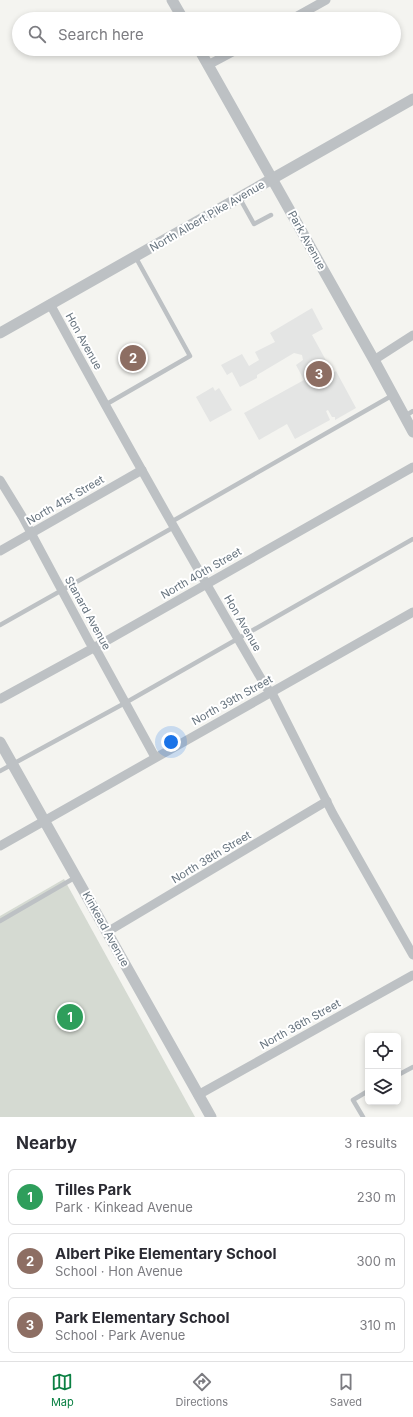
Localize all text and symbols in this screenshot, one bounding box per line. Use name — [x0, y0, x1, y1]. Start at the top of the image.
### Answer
search box — [12, 12, 401, 56]
icon: search — [26, 23, 48, 45]
text: Search here — [58, 25, 144, 44]
street label: North Albert Pike Avenue — [147, 177, 267, 255]
street label: Park Avenue — [285, 208, 329, 272]
street label: Hon Avenue — [63, 310, 105, 372]
pin: 2 — [120, 343, 146, 373]
pin: 3 — [306, 359, 332, 389]
street label: North 41st Street — [24, 472, 107, 528]
street label: North 40th Street — [158, 544, 244, 602]
street label: Stanard Avenue — [62, 574, 114, 652]
street label: Hon Avenue — [221, 592, 265, 654]
street label: North 39th Street — [189, 672, 275, 728]
your location — [161, 732, 181, 752]
street label: North 38th Street — [169, 828, 254, 886]
street label: Kinkead Avenue — [80, 889, 132, 969]
street label: North 36th Street — [257, 996, 343, 1052]
pin: 1 — [57, 1002, 83, 1032]
map controls — [365, 1033, 401, 1105]
button: locate — [365, 1033, 401, 1069]
button: layers — [365, 1069, 401, 1105]
text: Nearby — [16, 1133, 77, 1153]
text: 3 results — [344, 1135, 397, 1151]
text: Tilles Park — [55, 1180, 131, 1199]
text: 1 — [27, 1189, 33, 1205]
text: 230 m — [357, 1189, 396, 1205]
text: Park · Kinkead Avenue — [55, 1199, 193, 1215]
text: Albert Pike Elementary School — [55, 1244, 276, 1263]
text: 2 — [26, 1253, 34, 1269]
text: 300 m — [357, 1253, 396, 1269]
text: School · Hon Avenue — [55, 1263, 183, 1279]
text: Park Elementary School — [55, 1308, 230, 1327]
text: 3 — [26, 1317, 34, 1333]
text: 310 m — [359, 1317, 396, 1333]
text: School · Park Avenue — [55, 1327, 185, 1343]
tab: Map — [51, 1371, 74, 1409]
tab: Directions — [176, 1371, 228, 1409]
tab: Saved — [330, 1371, 362, 1409]

